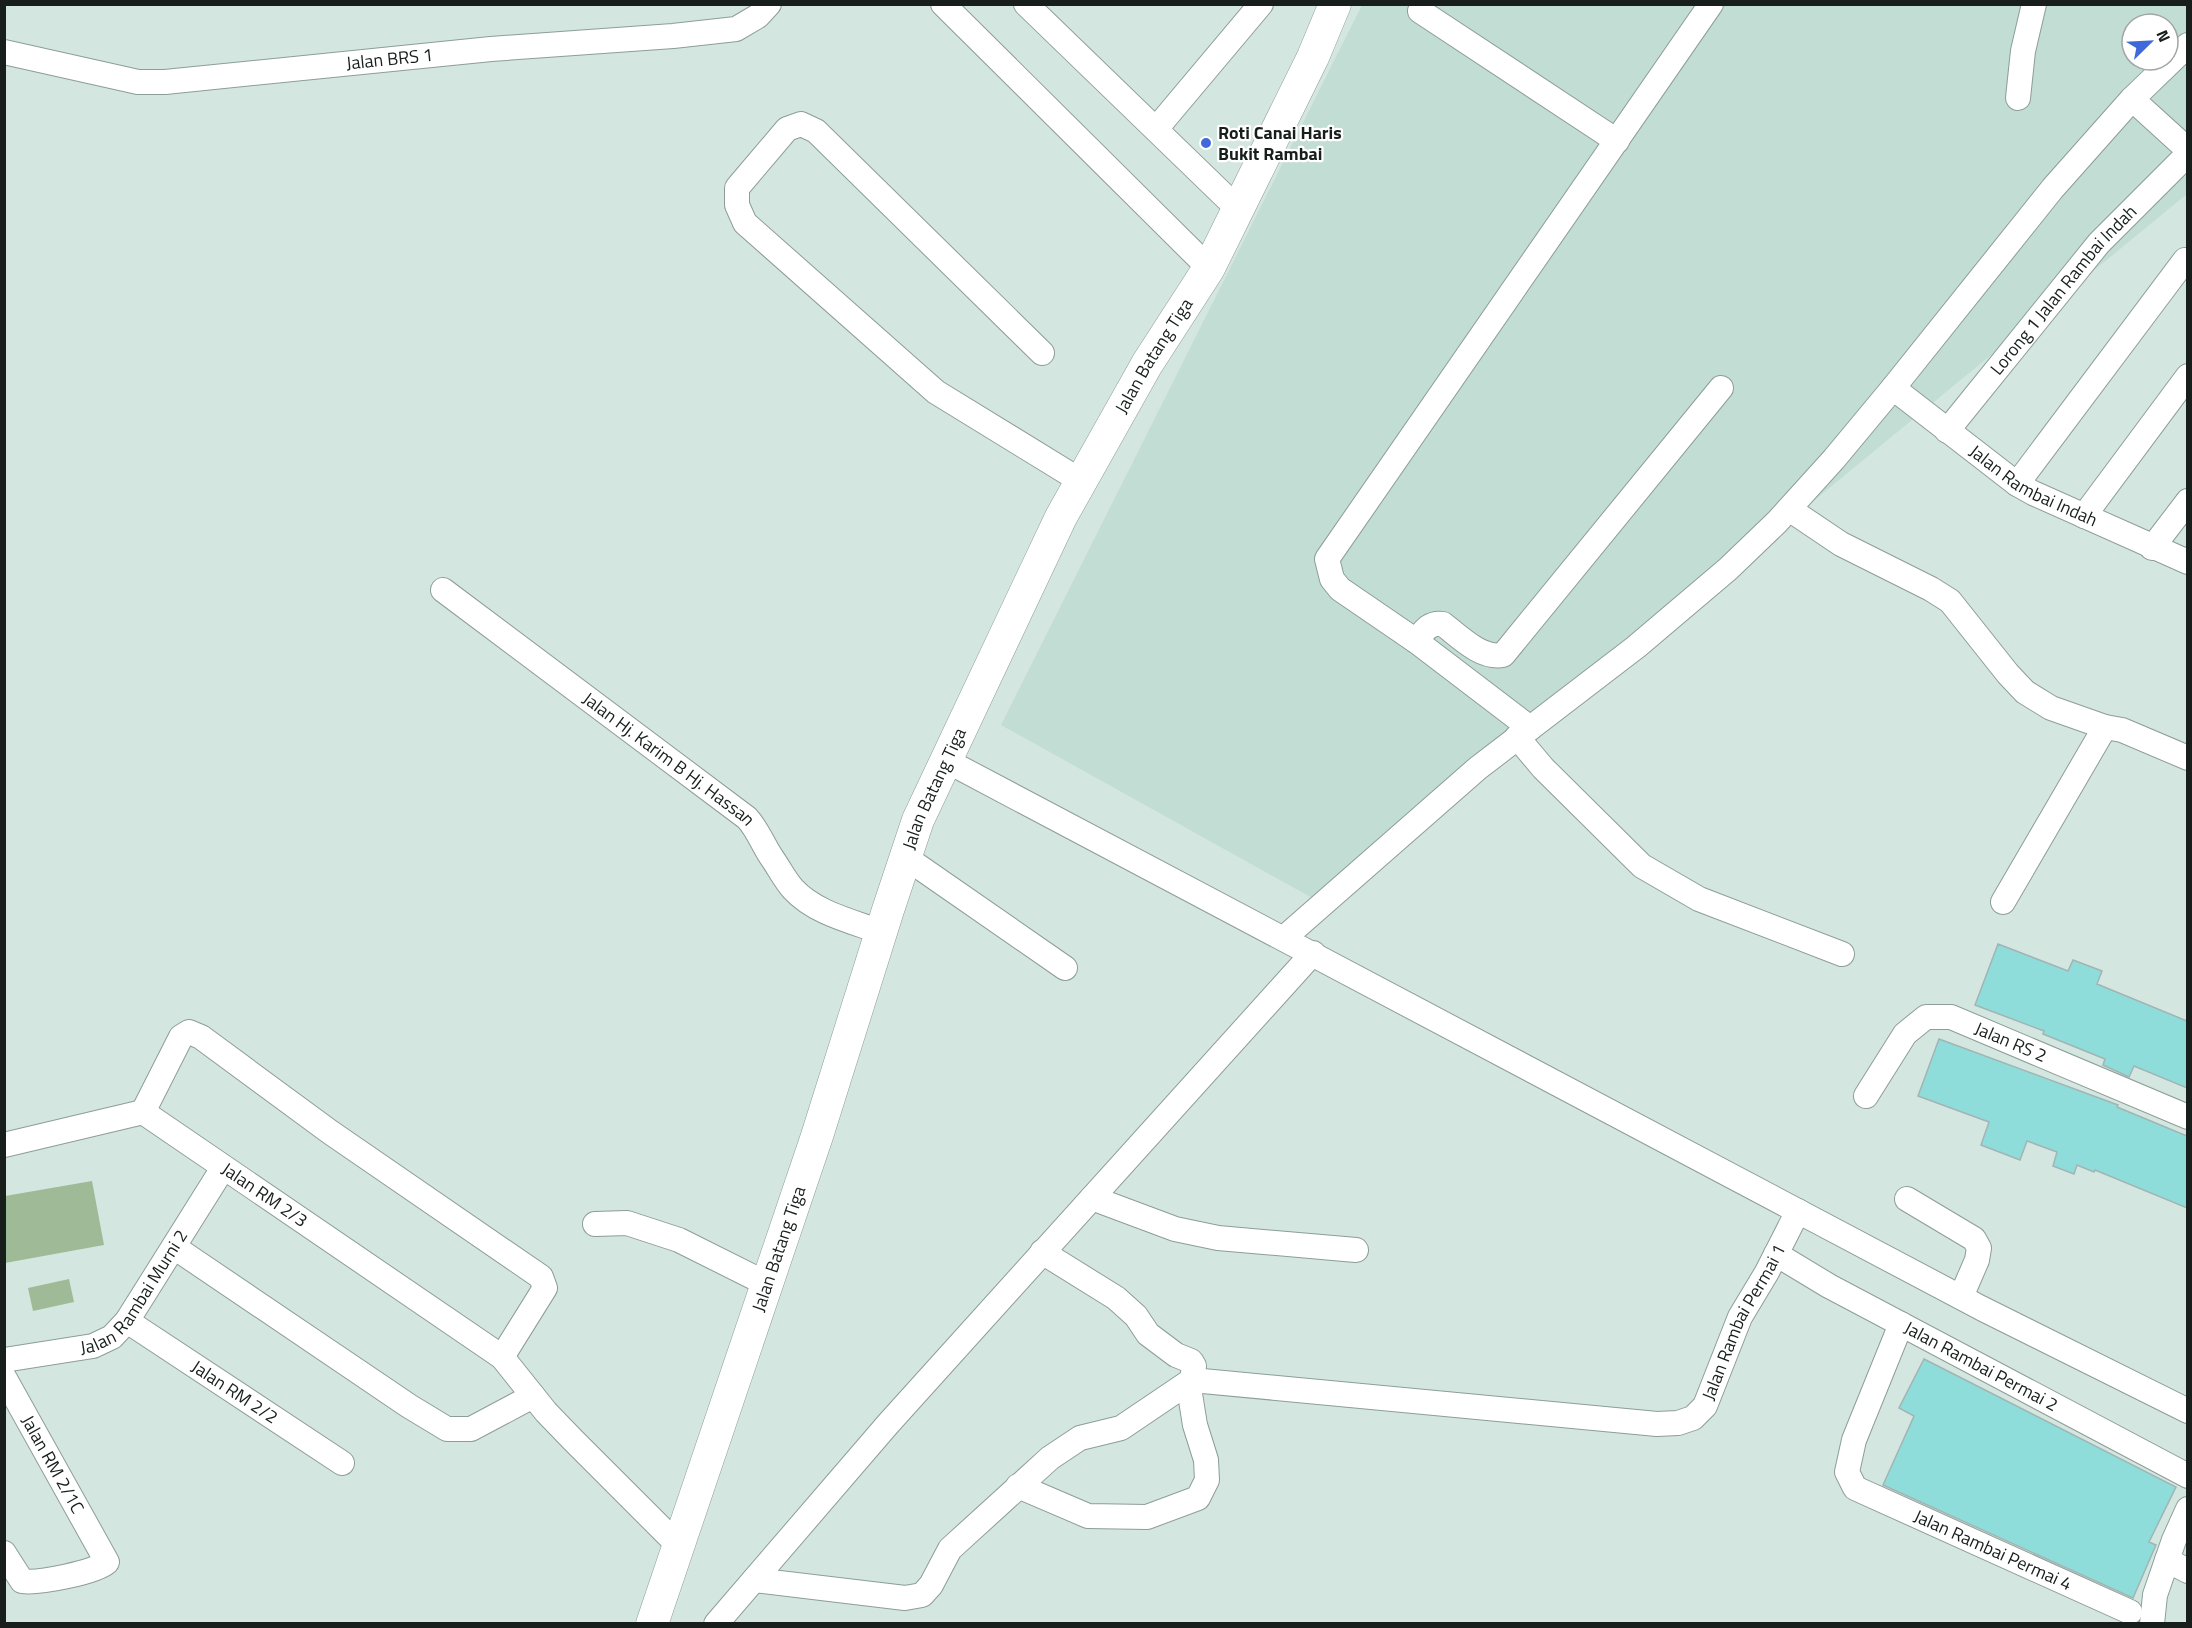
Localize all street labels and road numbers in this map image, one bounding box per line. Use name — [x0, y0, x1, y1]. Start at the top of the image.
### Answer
street label: Jalan BRS 1 — [345, 41, 434, 77]
street label: Lorong 1 Jalan Rambai Indah — [1983, 198, 2143, 381]
street label: Jalan Batang Tiga — [1108, 292, 1199, 418]
street label: Jalan Rambai Indah — [1964, 438, 2102, 533]
street label: Jalan Hj. Karim B Hj. Hassan — [577, 685, 762, 832]
street label: Jalan Batang Tiga — [895, 723, 973, 853]
street label: Jalan RS 2 — [1971, 1014, 2051, 1069]
street label: Jalan RM 2/3 — [216, 1156, 313, 1234]
street label: Jalan Batang Tiga — [745, 1182, 812, 1315]
street label: Jalan Rambai Murni 2 — [78, 1224, 194, 1361]
street label: Jalan Rambai Permai 1 — [1695, 1239, 1792, 1404]
street label: Jalan Rambai Permai 2 — [1900, 1314, 2063, 1418]
street label: Jalan RM 2/2 — [186, 1353, 284, 1430]
street label: Jalan RM 2/1C — [15, 1410, 91, 1518]
street label: Jalan Rambai Permai 4 — [1910, 1502, 2076, 1597]

